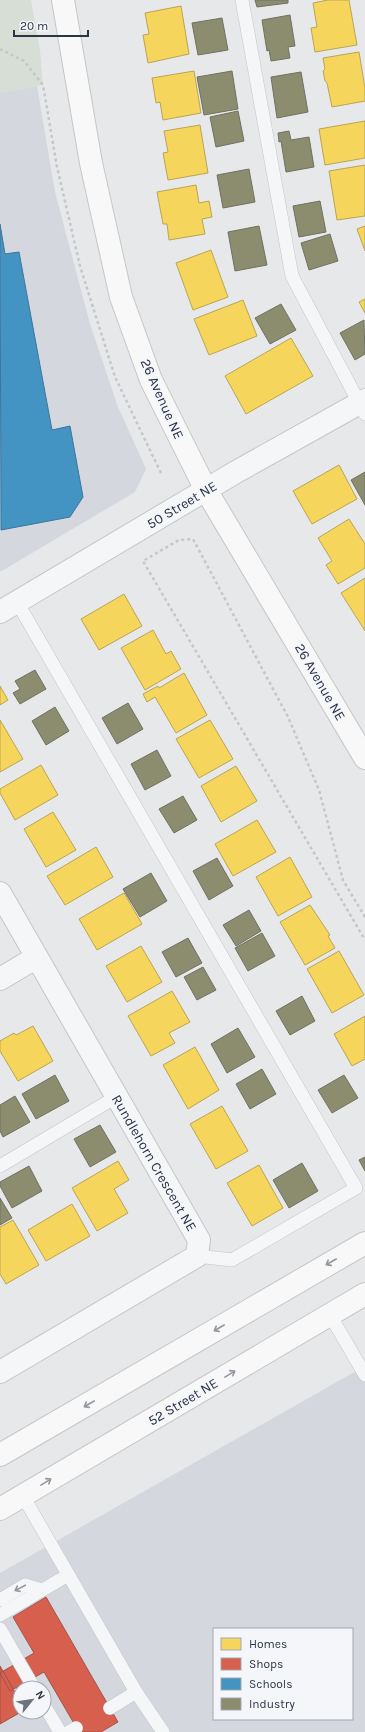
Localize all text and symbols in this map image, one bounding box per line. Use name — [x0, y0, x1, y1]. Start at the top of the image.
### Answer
scale bar — [14, 12, 88, 38]
text: 20 m — [20, 19, 48, 33]
street label: 26 Avenue NE — [137, 356, 187, 442]
street label: 50 Street NE — [144, 477, 220, 533]
street label: 26 Avenue NE — [291, 640, 349, 724]
street label: Rundlehorn Crescent NE — [108, 1092, 200, 1234]
one-way arrow — [325, 1259, 337, 1267]
one-way arrow — [213, 1325, 225, 1333]
one-way arrow — [224, 1369, 236, 1377]
street label: 52 Street NE — [145, 1374, 221, 1430]
one-way arrow — [83, 1400, 95, 1408]
one-way arrow — [40, 1478, 52, 1486]
one-way arrow — [14, 1585, 26, 1593]
legend — [213, 1628, 353, 1720]
text: Homes — [249, 1637, 287, 1651]
text: Shops — [249, 1657, 283, 1671]
text: Schools — [249, 1677, 292, 1691]
north arrow — [12, 1680, 52, 1720]
text: N — [33, 1689, 48, 1702]
text: Industry — [249, 1697, 295, 1711]

